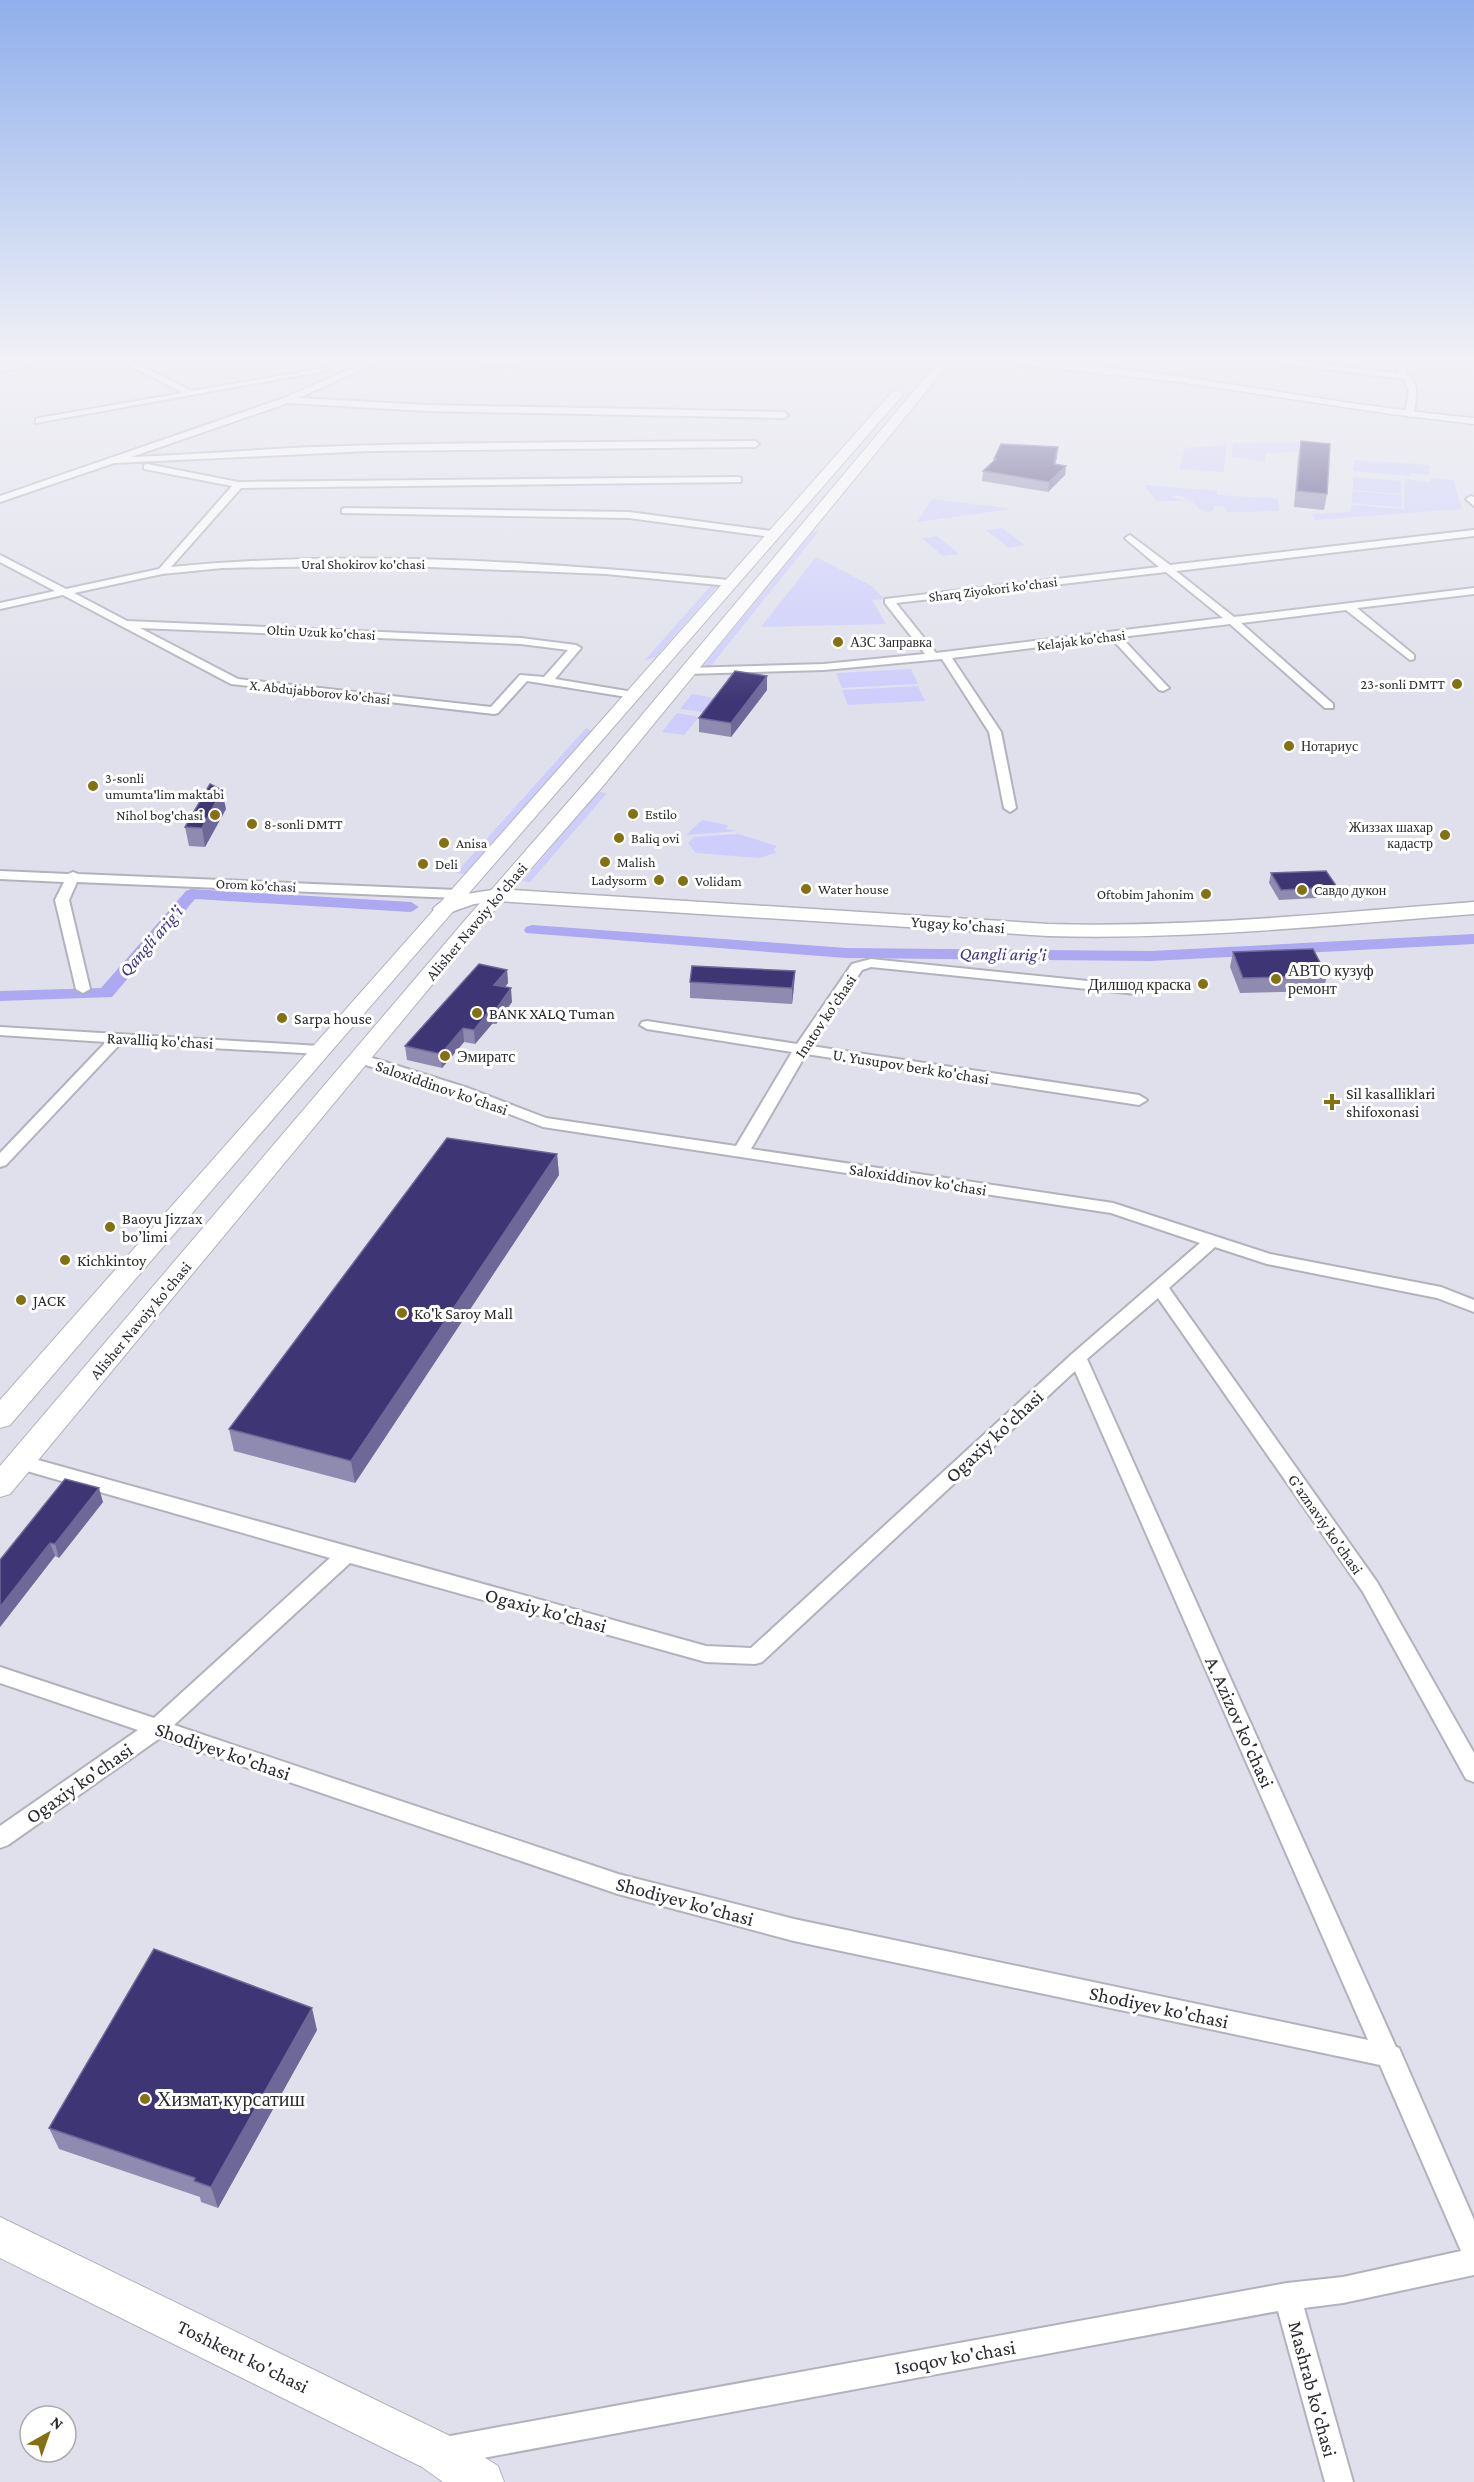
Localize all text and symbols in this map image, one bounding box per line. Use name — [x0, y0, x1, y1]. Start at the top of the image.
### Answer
street label: Ural Shokirov ko'chasi — [301, 556, 425, 572]
street label: Sharq Ziyokori ko'chasi — [928, 573, 1059, 605]
street label: Oltin Uzuk ko'chasi — [266, 621, 376, 643]
street label: Kelajak ko'chasi — [1036, 627, 1127, 654]
place label: АЗС Заправка — [850, 634, 933, 650]
marker: АЗС Заправка — [831, 635, 845, 649]
place label: 23-sonli DMTT — [1360, 676, 1445, 692]
street label: X. Abdujabborov ko'chasi — [249, 677, 391, 708]
marker: 23-sonli DMTT — [1450, 677, 1464, 691]
place label: Нотариус — [1301, 738, 1358, 754]
marker: Нотариус — [1282, 739, 1296, 753]
place label: 3-sonli umumta'lim maktabi — [105, 770, 224, 802]
marker: 3-sonli umumta'lim maktabi — [86, 779, 100, 793]
place label: Estilo — [645, 806, 677, 822]
place label: Nihol bog'chasi — [116, 807, 203, 823]
marker: Estilo — [626, 807, 640, 821]
marker: Nihol bog'chasi — [208, 808, 222, 822]
place label: 8-sonli DMTT — [264, 816, 343, 832]
marker: 8-sonli DMTT — [245, 817, 259, 831]
place label: Жиззах шахар кадастр — [1349, 819, 1433, 851]
marker: Жиззах шахар кадастр — [1438, 828, 1452, 842]
place label: Baliq ovi — [631, 830, 680, 846]
marker: Baliq ovi — [612, 831, 626, 845]
place label: Anisa — [456, 835, 488, 851]
marker: Anisa — [437, 836, 451, 850]
place label: Malish — [617, 854, 656, 870]
marker: Malish — [598, 855, 612, 869]
place label: Deli — [435, 856, 458, 872]
marker: Deli — [416, 857, 430, 871]
street label: Alisher Navoiy ko'chasi — [422, 859, 531, 984]
place label: Ladysorm — [591, 872, 647, 888]
marker: Ladysorm — [652, 873, 666, 887]
place label: Volidam — [695, 873, 742, 889]
marker: Volidam — [676, 874, 690, 888]
street label: Orom ko'chasi — [215, 875, 297, 895]
place label: Water house — [818, 881, 889, 897]
marker: Water house — [799, 882, 813, 896]
place label: Cавдо дукон — [1314, 882, 1387, 898]
marker: Cавдо дукон — [1295, 883, 1309, 897]
place label: Oftobim Jahonim — [1097, 886, 1194, 902]
marker: Oftobim Jahonim — [1199, 887, 1213, 901]
water label: Qangli arig'i — [115, 902, 187, 980]
street label: Yugay ko'chasi — [911, 913, 1005, 937]
water label: Qangli arig'i — [959, 943, 1047, 965]
place label: АВТО кузуф ремонт — [1288, 962, 1374, 998]
street label: Inatov ko'chasi — [791, 972, 859, 1061]
marker: АВТО кузуф ремонт — [1269, 972, 1283, 986]
place label: Дилшод краска — [1088, 976, 1191, 994]
marker: Дилшод краска — [1196, 977, 1210, 991]
place label: BANK XALQ Tuman — [489, 1005, 615, 1022]
marker: BANK XALQ Tuman — [470, 1006, 484, 1020]
place label: Sarpa house — [294, 1010, 372, 1028]
marker: Sarpa house — [275, 1011, 289, 1025]
street label: Ravalliq ko'chasi — [106, 1029, 214, 1053]
street label: U. Yusupov berk ko'chasi — [831, 1046, 990, 1088]
place label: Эмиратс — [457, 1048, 515, 1066]
marker: Эмиратс — [438, 1049, 452, 1063]
street label: Saloxiddinov ko'chasi — [374, 1057, 510, 1118]
place label: Sil kasalliklari shifoxonasi — [1346, 1085, 1435, 1120]
marker: Sil kasalliklari shifoxonasi — [1323, 1093, 1341, 1111]
street label: Saloxiddinov ko'chasi — [848, 1160, 988, 1199]
place label: Baoyu Jizzax bo’limi — [122, 1210, 203, 1245]
marker: Baoyu Jizzax bo’limi — [103, 1220, 117, 1234]
place label: Kichkintoy — [77, 1252, 147, 1270]
marker: Kichkintoy — [58, 1253, 72, 1267]
street label: Alisher Navoiy ko'chasi — [86, 1258, 195, 1383]
place label: JACK — [31, 1292, 66, 1310]
marker: JACK — [14, 1293, 28, 1307]
place label: Ko'k Saroy Mall — [414, 1305, 513, 1323]
marker: Ko'k Saroy Mall — [395, 1306, 409, 1320]
street label: Ogaxiy ko'chasi — [941, 1385, 1048, 1487]
street label: G'aznaviy ko'chasi — [1284, 1471, 1366, 1578]
street label: Ogaxiy ko'chasi — [483, 1583, 609, 1638]
street label: A. Azizov ko'chasi — [1201, 1653, 1279, 1791]
street label: Shodiyev ko'chasi — [152, 1718, 294, 1785]
street label: Ogaxiy ko'chasi — [22, 1738, 137, 1829]
street label: Shodiyev ko'chasi — [613, 1872, 756, 1931]
street label: Shodiyev ko'chasi — [1087, 1982, 1231, 2033]
place label: Хизмат курсатиш — [157, 2088, 305, 2111]
marker: Хизмат курсатиш — [138, 2092, 152, 2106]
street label: Toshkent ko'chasi — [174, 2315, 312, 2397]
street label: Mashrab ko'chasi — [1284, 2319, 1342, 2459]
street label: Isoqov ko'chasi — [893, 2336, 1017, 2379]
north arrow — [18, 2404, 78, 2464]
text: N — [48, 2413, 67, 2433]

